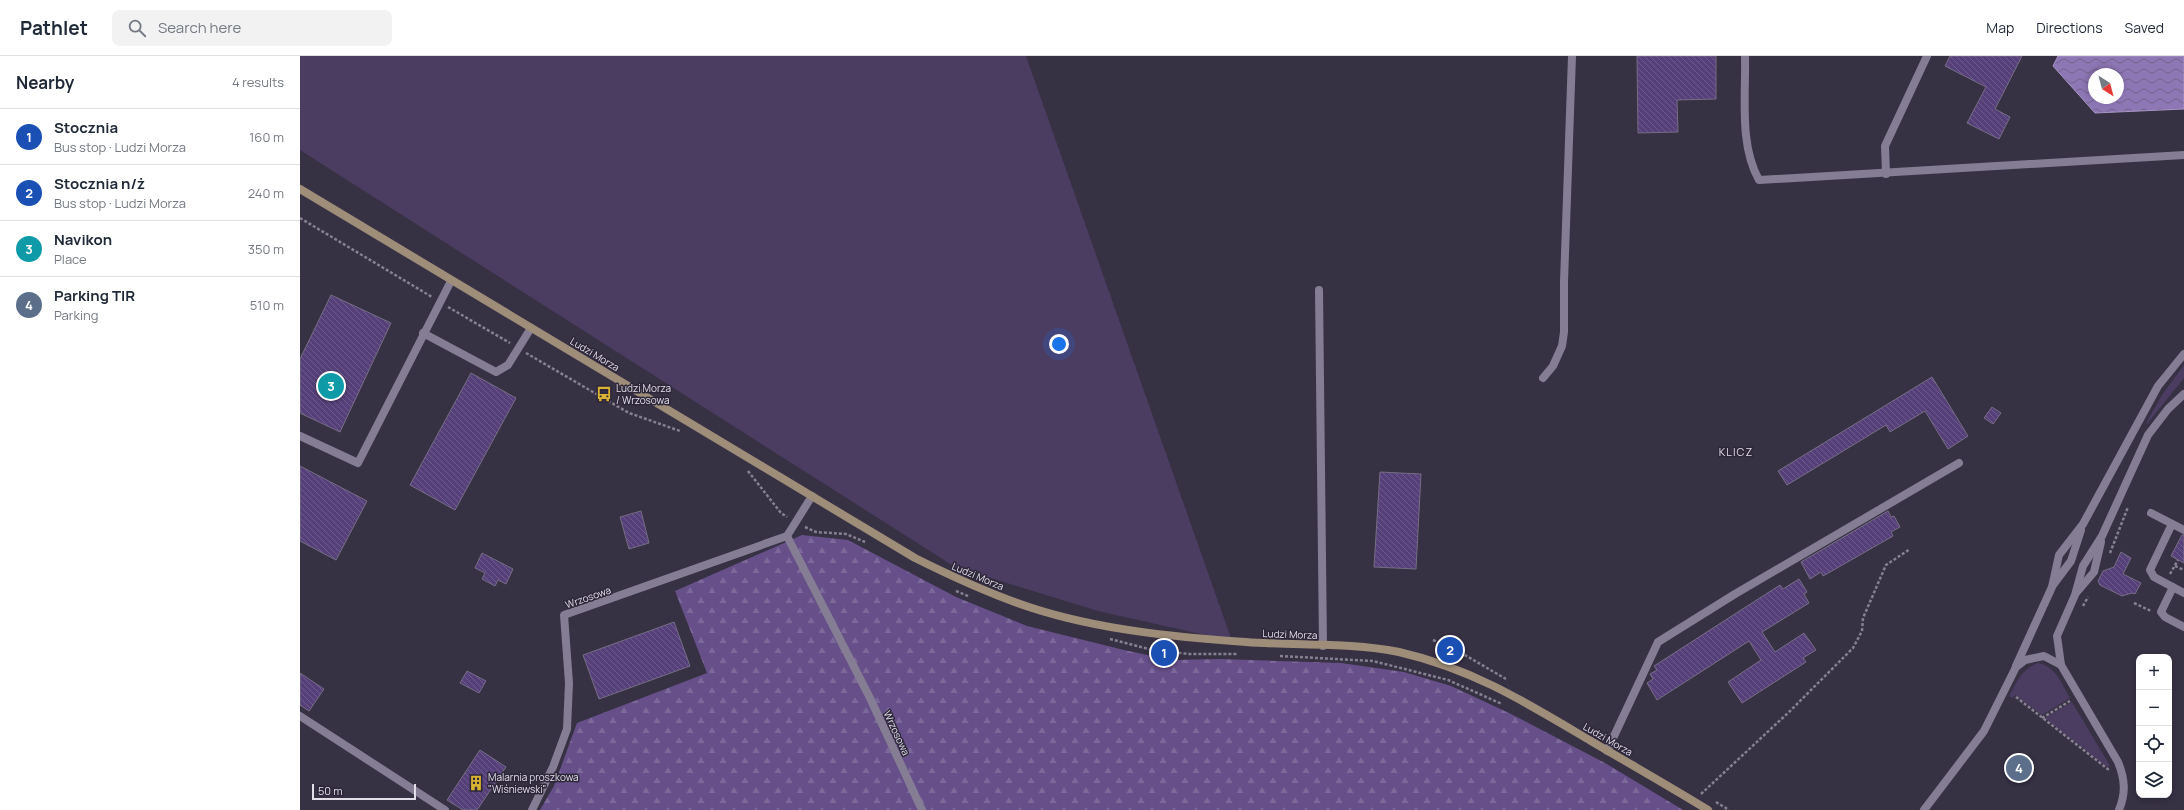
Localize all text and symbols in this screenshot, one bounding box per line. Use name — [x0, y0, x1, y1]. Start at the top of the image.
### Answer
search box — [112, 10, 392, 46]
text: Pathlet — [20, 15, 88, 41]
icon: search — [126, 17, 148, 39]
text: Search here — [158, 17, 241, 38]
text: Map — [1986, 18, 2014, 37]
text: Directions — [2036, 18, 2103, 37]
text: Saved — [2125, 18, 2164, 37]
north arrow — [2088, 68, 2124, 104]
text: Nearby — [16, 71, 74, 94]
text: 4 results — [232, 73, 284, 91]
text: Stocznia — [54, 117, 118, 138]
text: 1 — [26, 128, 32, 146]
text: 160 m — [249, 128, 284, 146]
text: Bus stop · Ludzi Morza — [54, 138, 186, 156]
text: Stocznia n/ż — [54, 173, 145, 194]
text: 2 — [25, 184, 33, 202]
text: 240 m — [248, 184, 284, 202]
text: Bus stop · Ludzi Morza — [54, 194, 186, 212]
text: Navikon — [54, 229, 112, 250]
text: 3 — [25, 240, 33, 258]
text: 350 m — [248, 240, 284, 258]
text: Place — [54, 250, 87, 268]
text: Parking TIR — [54, 285, 135, 306]
text: 4 — [25, 296, 33, 314]
text: 510 m — [250, 296, 284, 314]
text: Parking — [54, 306, 98, 324]
street label: Ludzi Morza — [568, 334, 622, 374]
your location — [1049, 334, 1069, 354]
pin: 3 — [318, 371, 344, 401]
place label: Ludzi Morza / Wrzosowa — [616, 381, 671, 407]
bus stop icon: Ludzi Morza / Wrzosowa — [595, 385, 613, 403]
district label: KLICZ — [1719, 444, 1753, 459]
street label: Ludzi Morza — [950, 559, 1006, 593]
street label: Wrzosowa — [563, 583, 613, 611]
street label: Ludzi Morza — [1262, 626, 1318, 642]
pin: 2 — [1437, 635, 1463, 665]
pin: 1 — [1151, 638, 1177, 668]
map controls — [2136, 654, 2172, 798]
button: + — [2136, 654, 2172, 690]
button: − — [2136, 690, 2172, 726]
street label: Wrzosowa — [881, 708, 913, 758]
street label: Ludzi Morza — [1581, 719, 1635, 759]
button: locate — [2136, 726, 2172, 762]
pin: 4 — [2006, 753, 2032, 783]
button: layers — [2136, 762, 2172, 798]
place label: Malarnia proszkowa "Wiśniewski" — [488, 770, 579, 796]
building icon: Malarnia proszkowa "Wiśniewski" — [467, 774, 485, 792]
scale bar — [312, 782, 416, 801]
text: 50 m — [318, 783, 343, 798]

